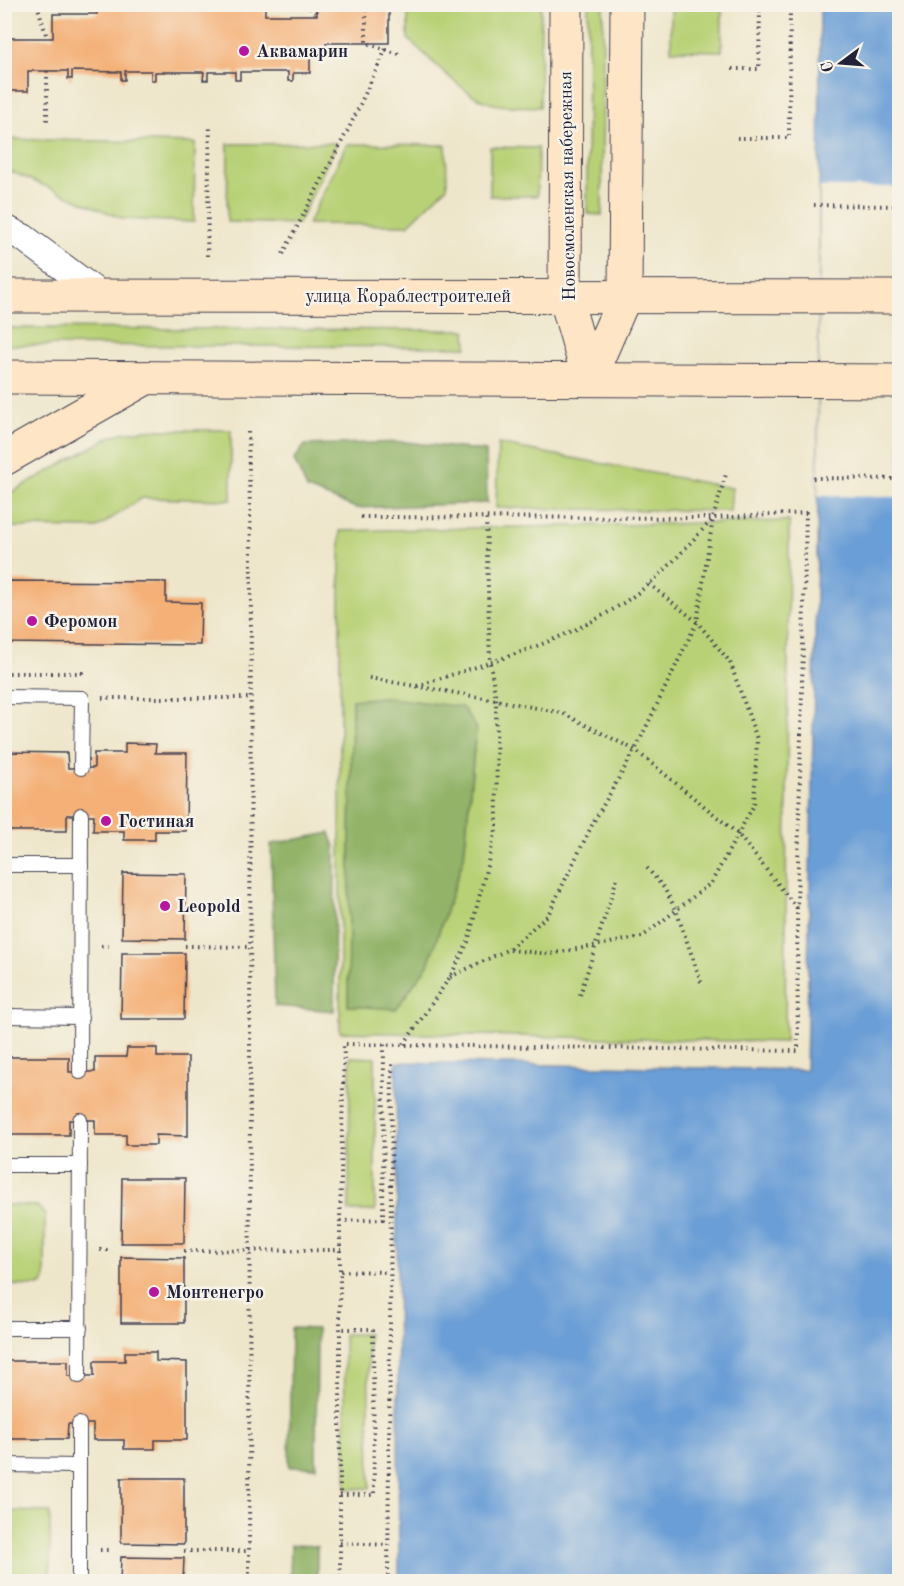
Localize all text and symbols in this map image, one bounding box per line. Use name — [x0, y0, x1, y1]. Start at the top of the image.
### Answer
north arrow — [811, 33, 871, 93]
place label: Аквамарин — [256, 43, 348, 61]
marker: Аквамарин — [237, 44, 251, 58]
text: С — [819, 59, 838, 74]
street label: Новосмоленская набережная — [557, 71, 579, 301]
street label: улица Кораблестроителей — [305, 288, 511, 306]
place label: Феромон — [44, 613, 118, 631]
marker: Феромон — [25, 614, 39, 628]
place label: Гостиная — [118, 813, 194, 831]
marker: Гостиная — [99, 814, 113, 828]
place label: Leopold — [177, 898, 241, 916]
marker: Leopold — [158, 899, 172, 913]
place label: Монтенегро — [166, 1284, 264, 1302]
marker: Монтенегро — [147, 1285, 161, 1299]

